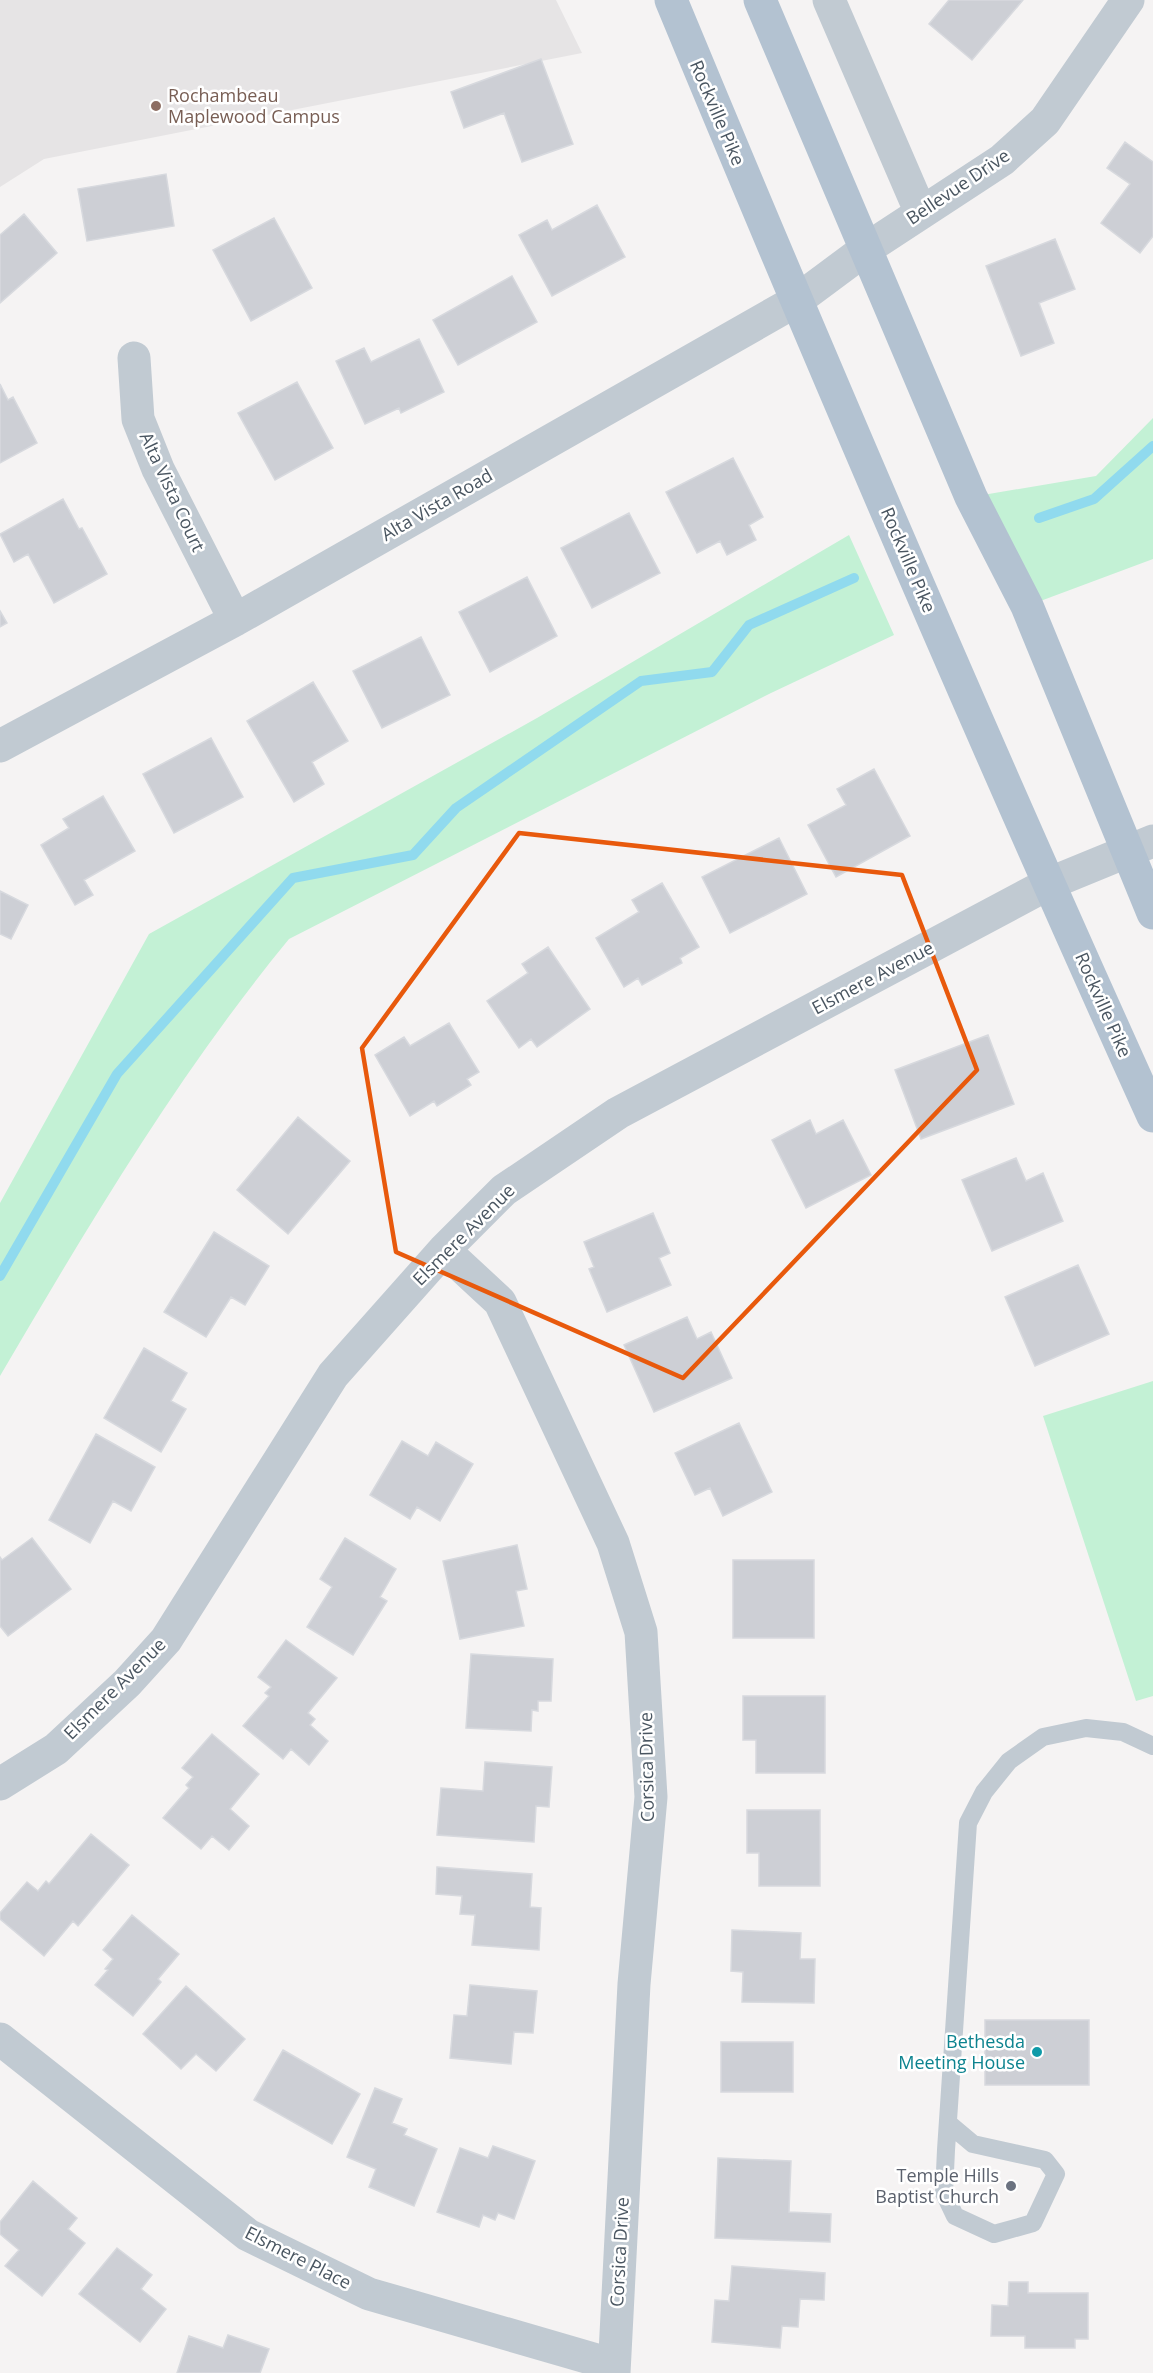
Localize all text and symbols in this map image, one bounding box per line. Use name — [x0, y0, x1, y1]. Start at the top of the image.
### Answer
street label: Rockville Pike — [685, 56, 751, 169]
place label: Rochambeau Maplewood Campus — [168, 83, 340, 128]
marker: Rochambeau Maplewood Campus — [149, 99, 163, 113]
street label: Bellevue Drive — [901, 143, 1014, 230]
street label: Alta Vista Court — [135, 428, 211, 555]
street label: Alta Vista Road — [376, 463, 497, 546]
street label: Rockville Pike — [876, 503, 942, 616]
street label: Elsmere Avenue — [807, 935, 938, 1019]
street label: Rockville Pike — [1070, 948, 1138, 1061]
street label: Elsmere Avenue — [407, 1178, 519, 1290]
street label: Elsmere Avenue — [58, 1632, 170, 1744]
street label: Corsica Drive — [633, 1712, 659, 1822]
place label: Bethesda Meeting House — [898, 2029, 1025, 2074]
marker: Bethesda Meeting House — [1030, 2045, 1044, 2059]
place label: Temple Hills Baptist Church — [875, 2163, 999, 2208]
marker: Temple Hills Baptist Church — [1004, 2179, 1018, 2193]
street label: Corsica Drive — [604, 2196, 634, 2308]
street label: Elsmere Place — [241, 2220, 356, 2294]

